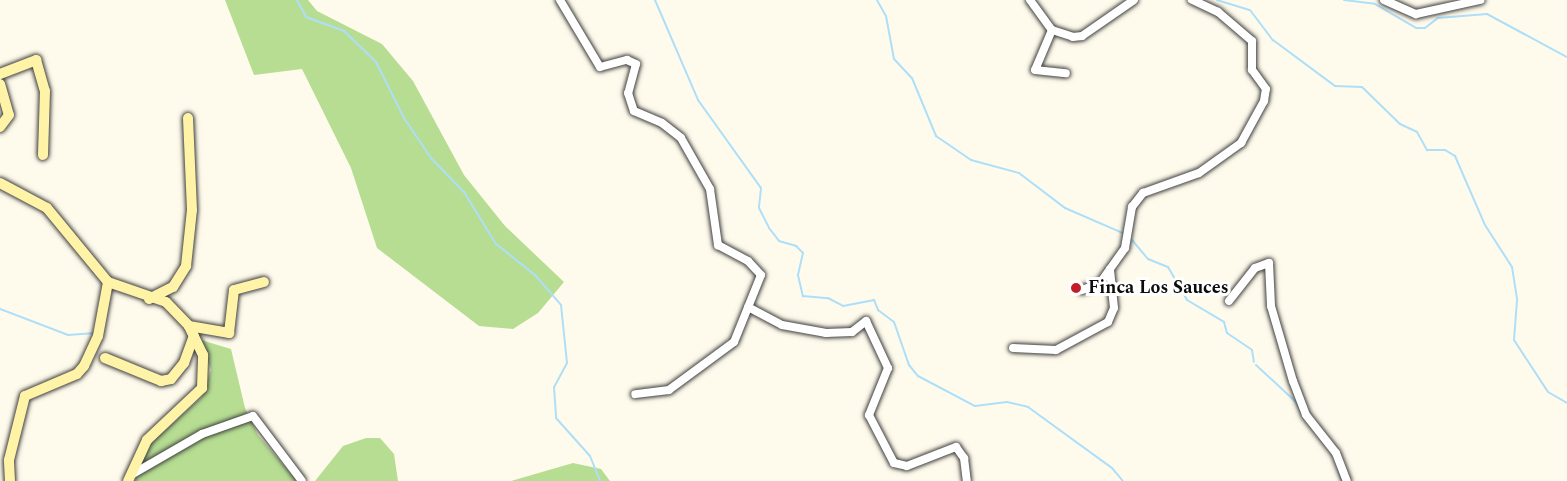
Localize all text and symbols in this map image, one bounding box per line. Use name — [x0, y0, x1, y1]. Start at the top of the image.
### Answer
place label: Finca Los Sauces — [1088, 277, 1229, 299]
marker: Finca Los Sauces — [1069, 281, 1083, 295]

